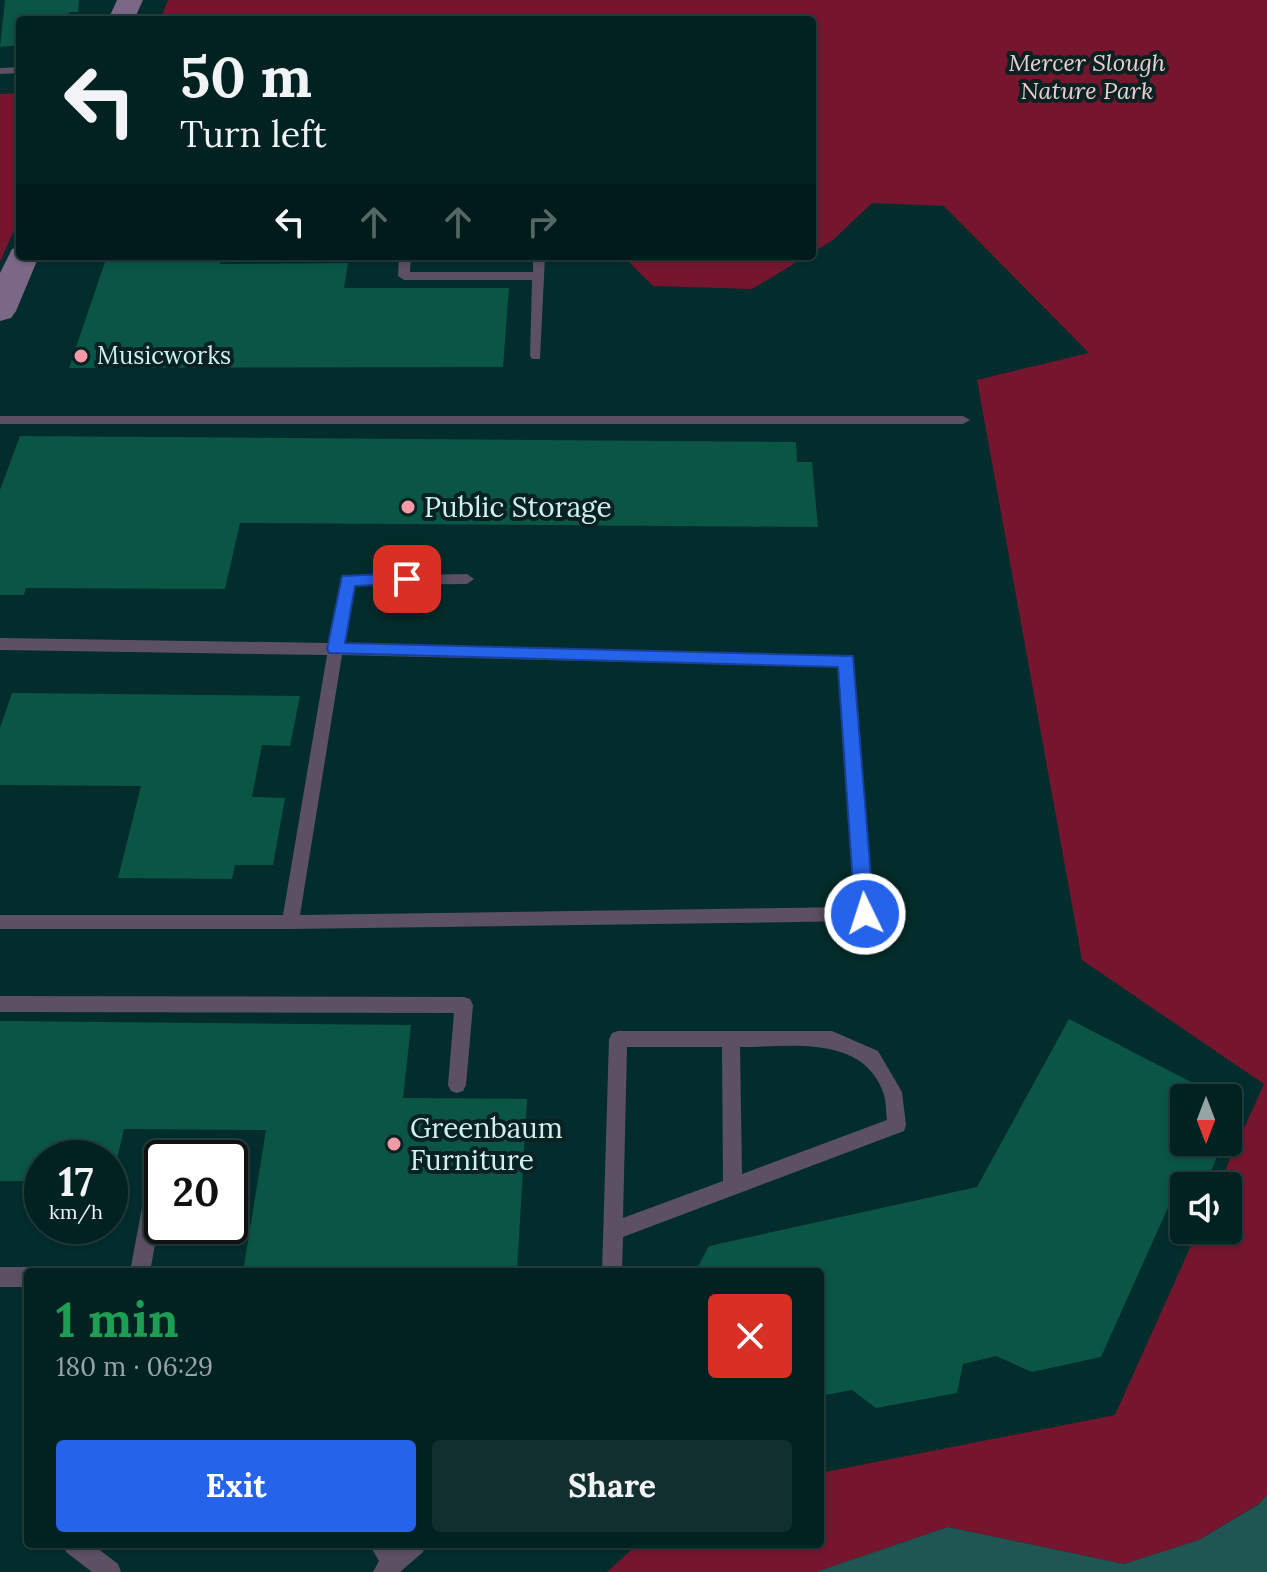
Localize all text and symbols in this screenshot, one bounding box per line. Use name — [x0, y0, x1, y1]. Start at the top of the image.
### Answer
text: 50 m — [180, 41, 312, 112]
park label: Mercer Slough Nature Park — [1008, 47, 1166, 106]
icon: left — [48, 48, 152, 152]
text: Turn left — [180, 111, 327, 157]
icon: left — [268, 200, 312, 244]
icon: ahead — [352, 200, 396, 244]
icon: ahead — [436, 200, 480, 244]
icon: right — [520, 200, 564, 244]
place label: Musicworks — [97, 340, 231, 371]
marker: Musicworks — [72, 347, 90, 365]
place label: Public Storage — [424, 489, 612, 525]
marker: Public Storage — [399, 498, 417, 516]
pin — [373, 545, 441, 613]
icon: arrive — [385, 557, 429, 601]
position arrow — [823, 872, 907, 956]
north arrow — [1170, 1084, 1242, 1156]
map controls — [1170, 1084, 1242, 1244]
place label: Greenbaum Furniture — [410, 1110, 563, 1178]
marker: Greenbaum Furniture — [385, 1135, 403, 1153]
speed limit sign: 20 — [144, 1140, 248, 1244]
text: 17 — [59, 1156, 94, 1207]
button: sound — [1170, 1172, 1242, 1244]
text: km/h — [49, 1199, 103, 1224]
text: 1 min — [56, 1289, 179, 1350]
button: close — [708, 1294, 792, 1378]
text: 180 m · 06:29 — [56, 1350, 213, 1383]
button: Exit — [56, 1440, 416, 1532]
button: Share — [432, 1440, 792, 1532]

